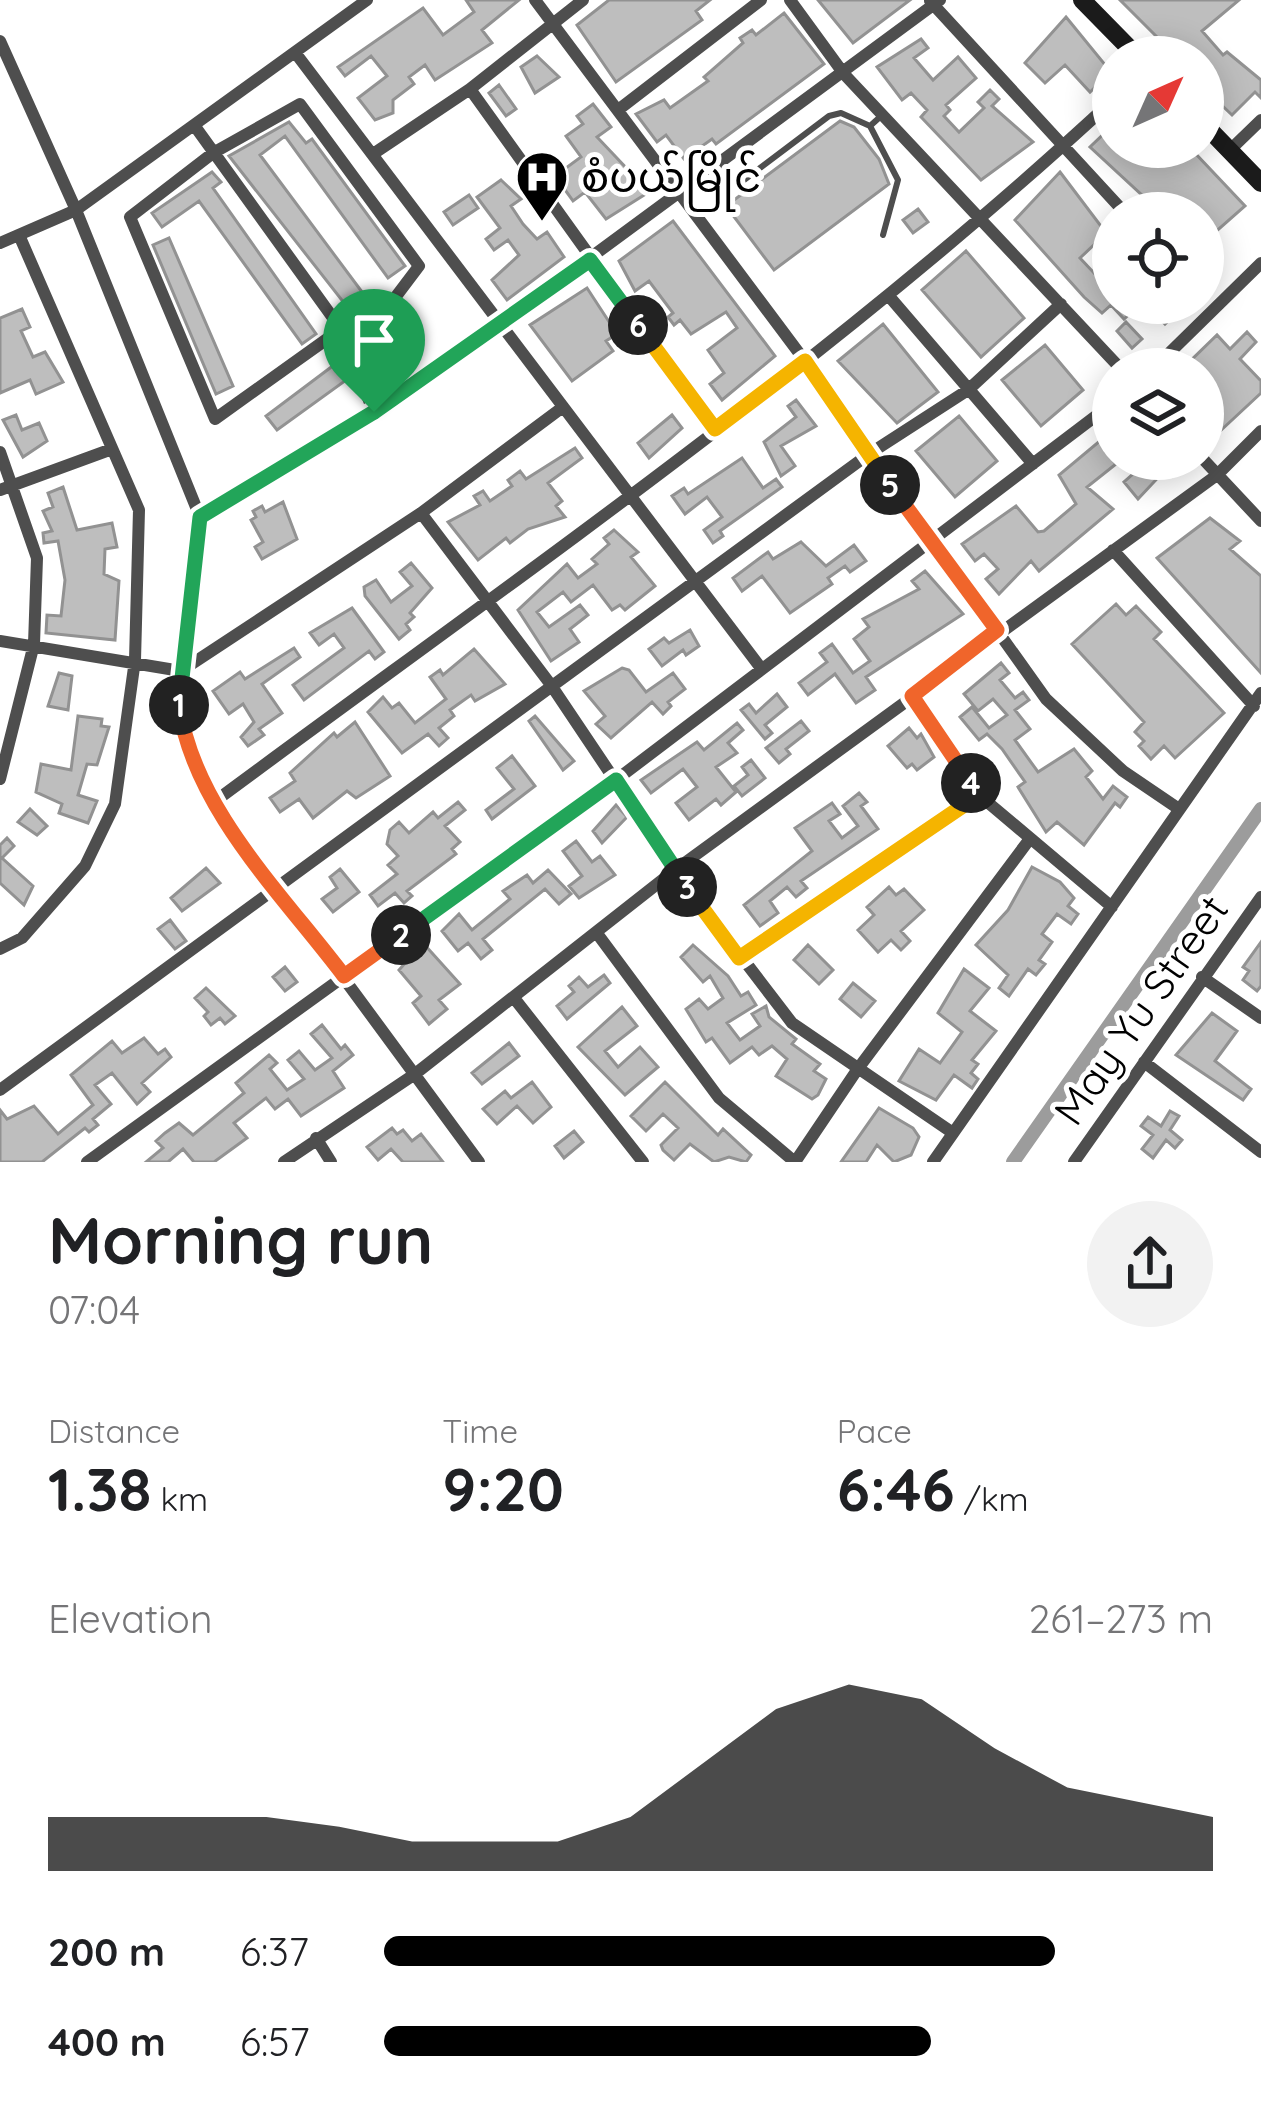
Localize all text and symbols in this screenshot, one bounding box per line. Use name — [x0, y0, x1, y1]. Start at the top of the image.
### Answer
north arrow — [1092, 36, 1224, 168]
map controls — [1092, 36, 1224, 480]
hospital icon: စံပယ်မြိုင် — [514, 149, 570, 223]
place label: စံပယ်မြိုင် — [581, 150, 761, 212]
button: locate — [1092, 192, 1224, 324]
pin — [323, 289, 425, 412]
pin: 6 — [608, 295, 668, 355]
text: 6 — [629, 304, 647, 345]
icon: arrive — [341, 307, 407, 373]
button: layers — [1092, 348, 1224, 480]
pin: 5 — [860, 455, 920, 515]
text: 5 — [880, 464, 900, 505]
pin: 1 — [149, 675, 209, 735]
text: 1 — [173, 684, 185, 725]
pin: 4 — [941, 753, 1001, 813]
text: 4 — [961, 762, 981, 803]
pin: 3 — [657, 857, 717, 917]
text: 3 — [678, 866, 696, 907]
street label: May Yu Street — [1042, 885, 1239, 1135]
pin: 2 — [371, 905, 431, 965]
text: 2 — [392, 914, 410, 955]
text: Morning run — [48, 1198, 433, 1281]
button: share — [1087, 1201, 1213, 1327]
text: 07:04 — [48, 1285, 140, 1334]
text: Distance — [48, 1410, 180, 1451]
text: Time — [442, 1410, 518, 1451]
text: Pace — [837, 1410, 912, 1451]
text: 1.38 — [48, 1451, 151, 1526]
text: 9:20 — [442, 1451, 564, 1526]
text: 6:46 — [837, 1451, 955, 1526]
text: km — [151, 1478, 208, 1519]
text: /km — [955, 1478, 1029, 1519]
text: Elevation — [48, 1594, 212, 1643]
text: 261–273 m — [1029, 1594, 1213, 1643]
text: 200 m — [48, 1927, 165, 1976]
text: 6:37 — [240, 1927, 309, 1976]
text: 400 m — [48, 2017, 166, 2066]
text: 6:57 — [240, 2017, 310, 2066]

